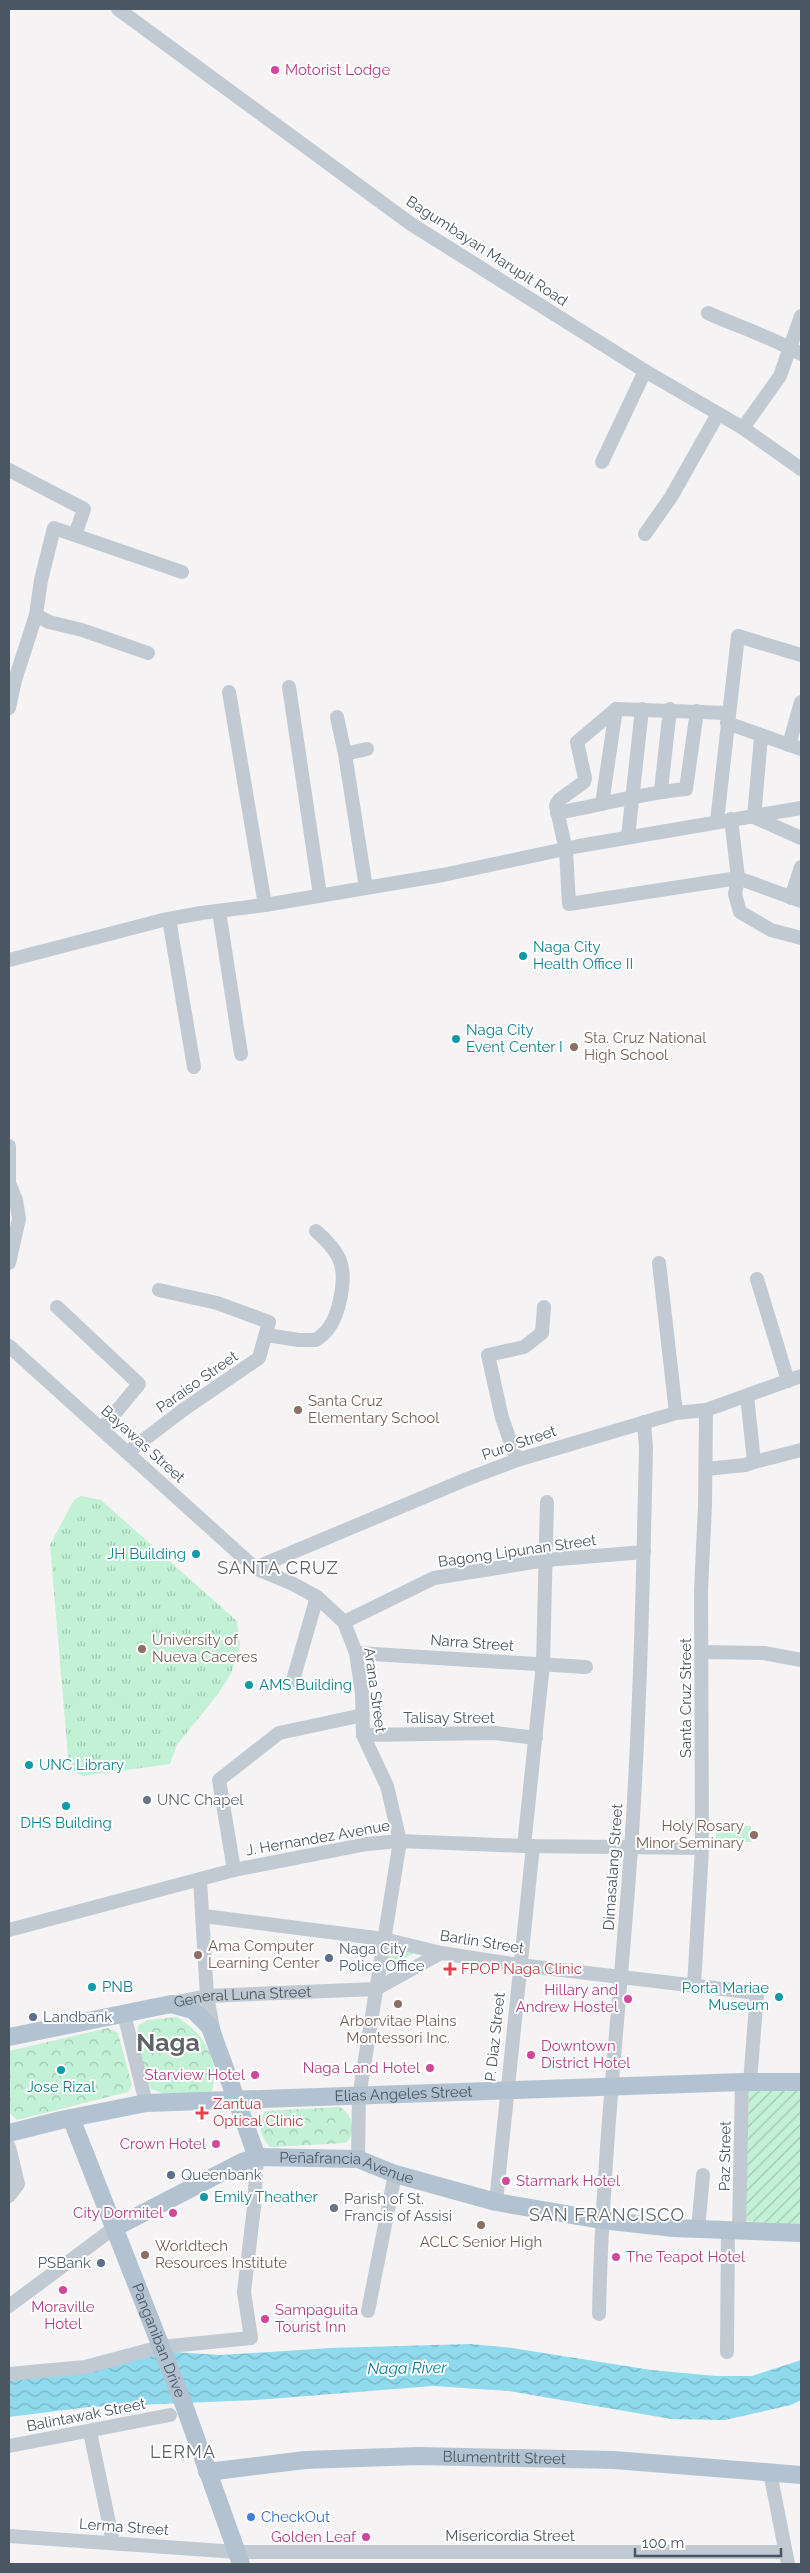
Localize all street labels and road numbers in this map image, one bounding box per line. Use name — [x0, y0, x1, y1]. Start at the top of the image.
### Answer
street label: Bagumbayan Marupit Road — [403, 192, 571, 310]
street label: Paraiso Street — [153, 1347, 241, 1417]
street label: Bayawas Street — [97, 1402, 189, 1486]
street label: Puro Street — [479, 1422, 559, 1464]
street label: Bagong Lipunan Street — [437, 1531, 597, 1571]
street label: Narra Street — [430, 1631, 514, 1655]
street label: Santa Cruz Street — [677, 1638, 695, 1758]
street label: Arana Street — [360, 1646, 390, 1734]
street label: Talisay Street — [403, 1709, 495, 1727]
street label: Dimasalang Street — [600, 1803, 626, 1931]
street label: J. Hernandez Avenue — [245, 1816, 392, 1860]
street label: Barlin Street — [439, 1926, 525, 1958]
street label: General Luna Street — [172, 1983, 312, 2011]
street label: P. Diaz Street — [481, 1992, 509, 2082]
street label: Elias Angeles Street — [334, 2083, 473, 2105]
street label: Paz Street — [715, 2121, 735, 2191]
street label: Peñafrancia Avenue — [279, 2148, 416, 2188]
street label: Panganiban Drive — [128, 2281, 189, 2400]
street label: Balintawak Street — [25, 2395, 147, 2435]
street label: Blumentritt Street — [442, 2448, 566, 2468]
street label: Lerma Street — [78, 2515, 170, 2539]
street label: Misericordia Street — [445, 2527, 575, 2545]

